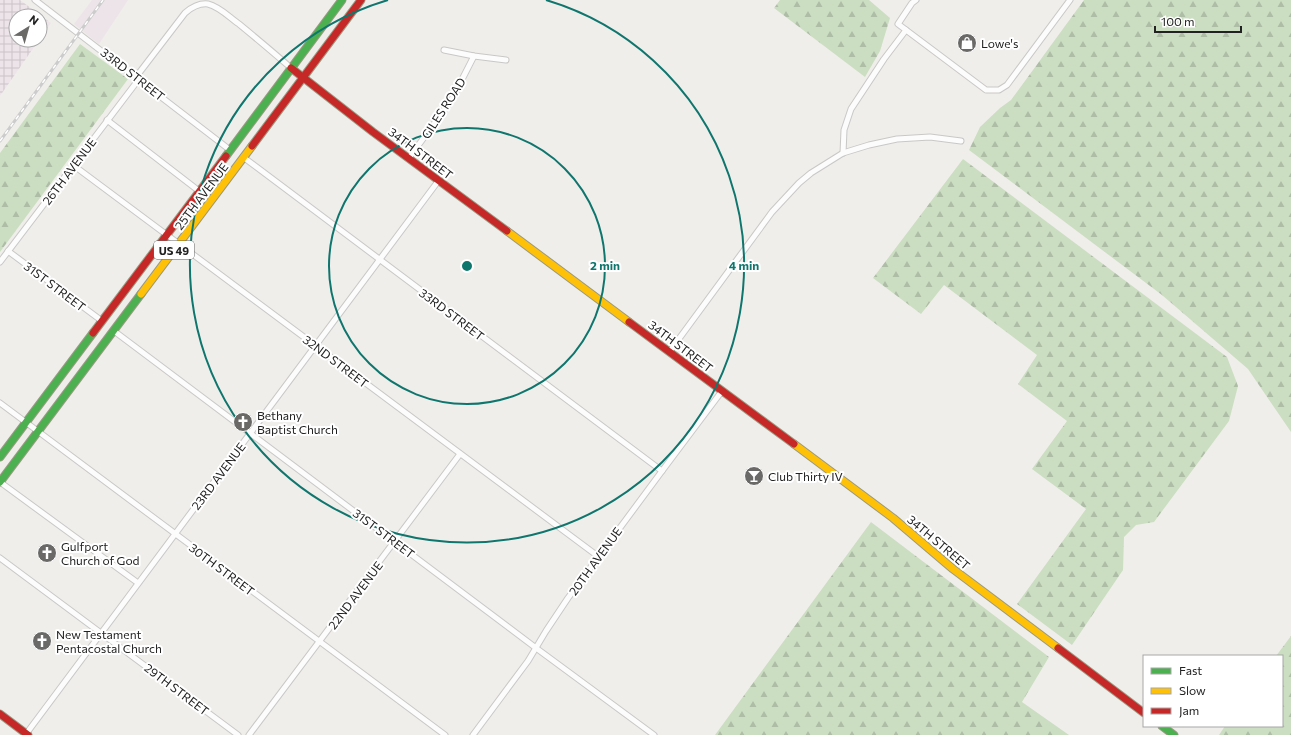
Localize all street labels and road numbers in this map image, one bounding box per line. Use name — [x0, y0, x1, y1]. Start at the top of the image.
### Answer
street label: 33RD STREET — [98, 45, 168, 104]
street label: GILES ROAD — [418, 75, 468, 141]
street label: 34TH STREET — [386, 124, 456, 182]
street label: 26TH AVENUE — [39, 135, 99, 207]
street label: 25TH AVENUE — [171, 160, 231, 232]
road number: US 49 — [154, 241, 194, 259]
street label: 31ST STREET — [21, 258, 89, 314]
street label: 33RD STREET — [417, 285, 487, 343]
street label: 34TH STREET — [646, 317, 716, 375]
street label: 32ND STREET — [301, 332, 372, 390]
street label: 23RD AVENUE — [188, 440, 248, 512]
street label: 31ST STREET — [350, 505, 418, 561]
street label: 34TH STREET — [905, 512, 973, 572]
street label: 20TH AVENUE — [566, 524, 624, 598]
street label: 30TH STREET — [187, 540, 258, 598]
street label: 22ND AVENUE — [325, 558, 385, 632]
street label: 29TH STREET — [142, 660, 212, 718]

